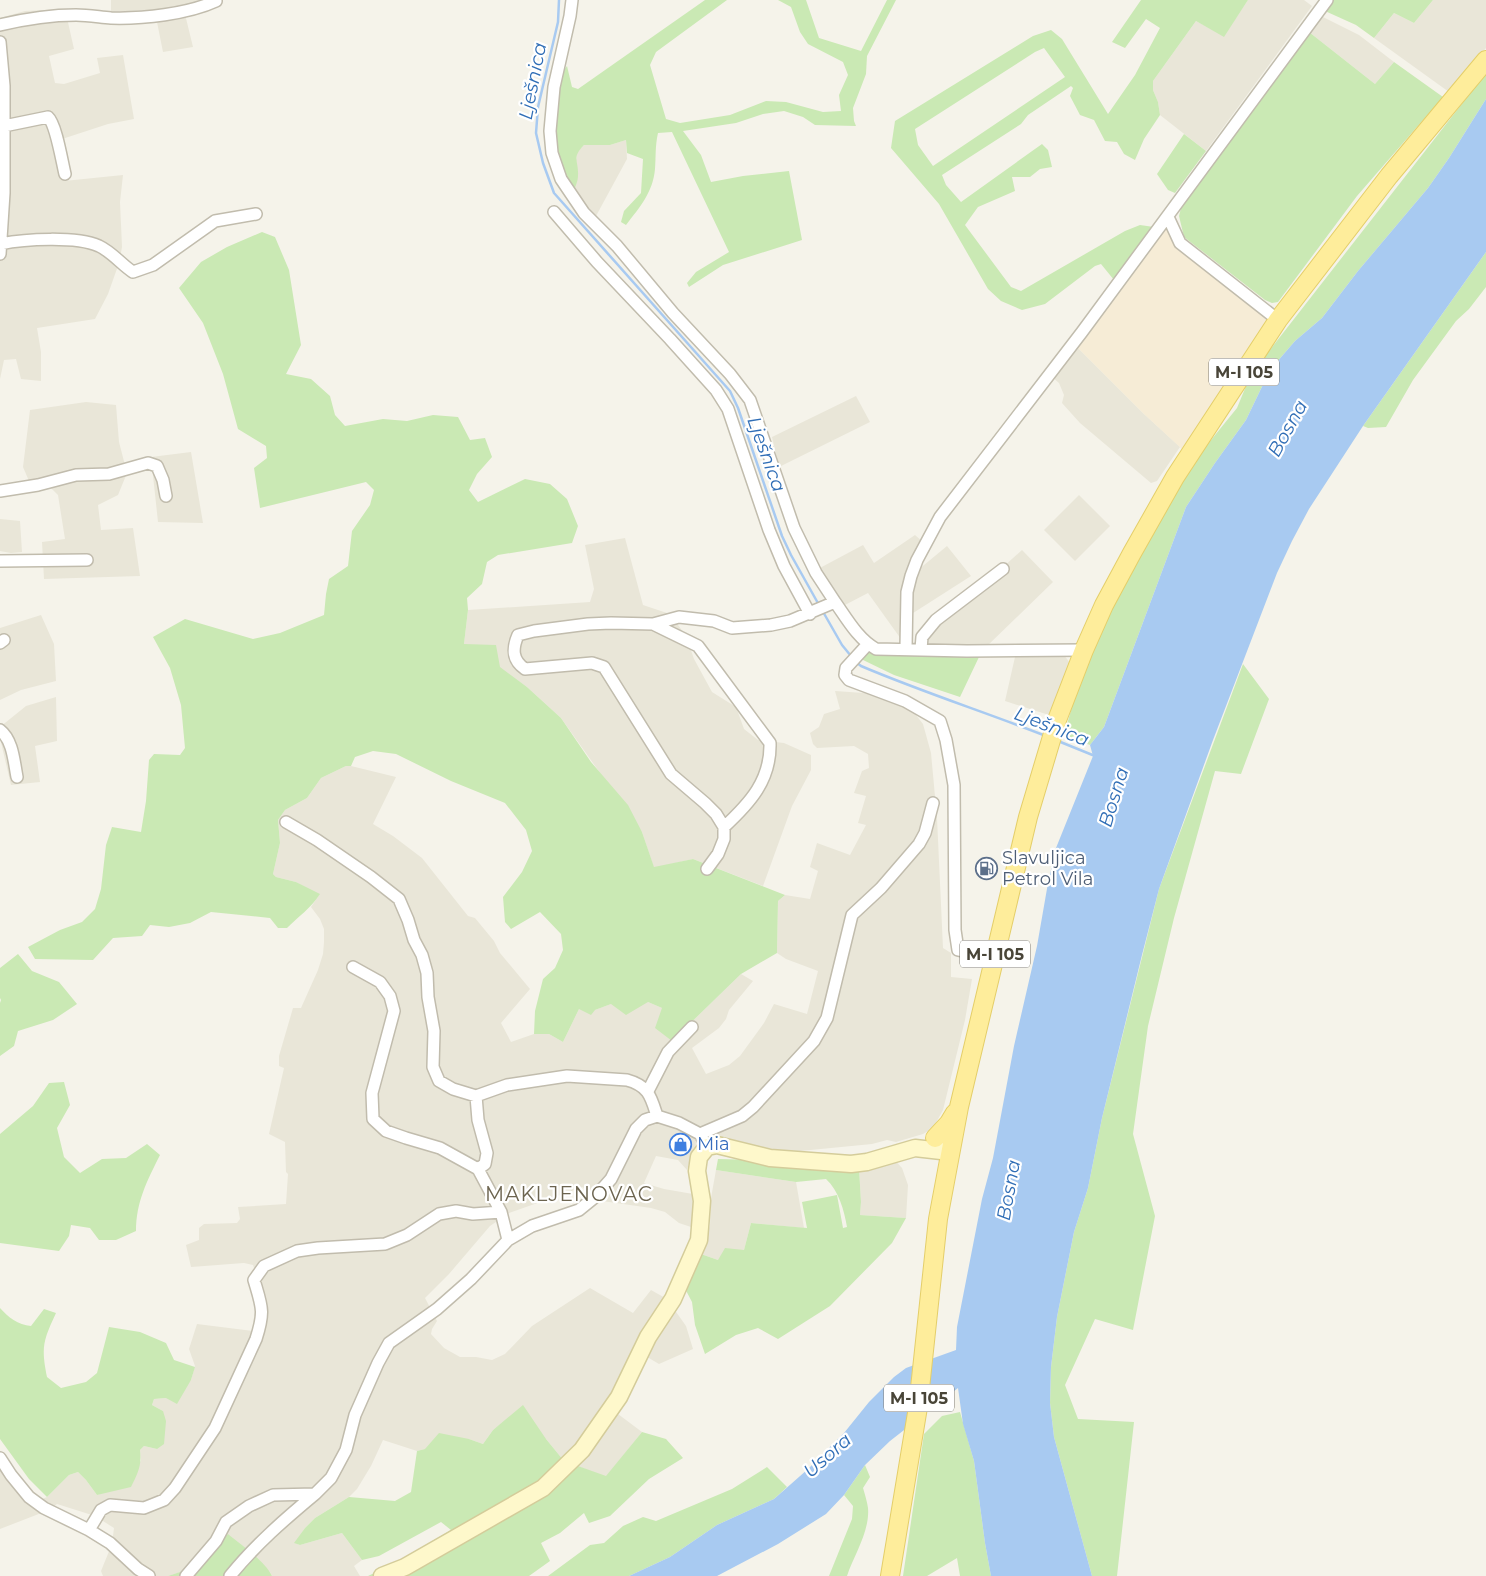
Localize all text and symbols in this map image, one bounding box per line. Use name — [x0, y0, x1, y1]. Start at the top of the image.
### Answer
water label: Lješnica — [514, 40, 551, 122]
road number: M-I 105 — [1209, 358, 1279, 386]
water label: Bosna — [1263, 396, 1312, 461]
water label: Lješnica — [742, 413, 791, 495]
water label: Lješnica — [1011, 702, 1093, 751]
water label: Bosna — [1094, 764, 1133, 830]
place label: Slavuljica Petrol Vila — [1002, 847, 1093, 890]
fuel station icon: Slavuljica Petrol Vila — [974, 856, 998, 880]
road number: M-I 105 — [960, 941, 1030, 968]
shop icon: Mia — [669, 1132, 693, 1156]
place label: Mia — [697, 1133, 730, 1155]
water label: Bosna — [992, 1158, 1025, 1222]
district label: MAKLJENOVAC — [485, 1182, 653, 1206]
road number: M-I 105 — [884, 1385, 954, 1412]
water label: Usora — [799, 1428, 856, 1482]

